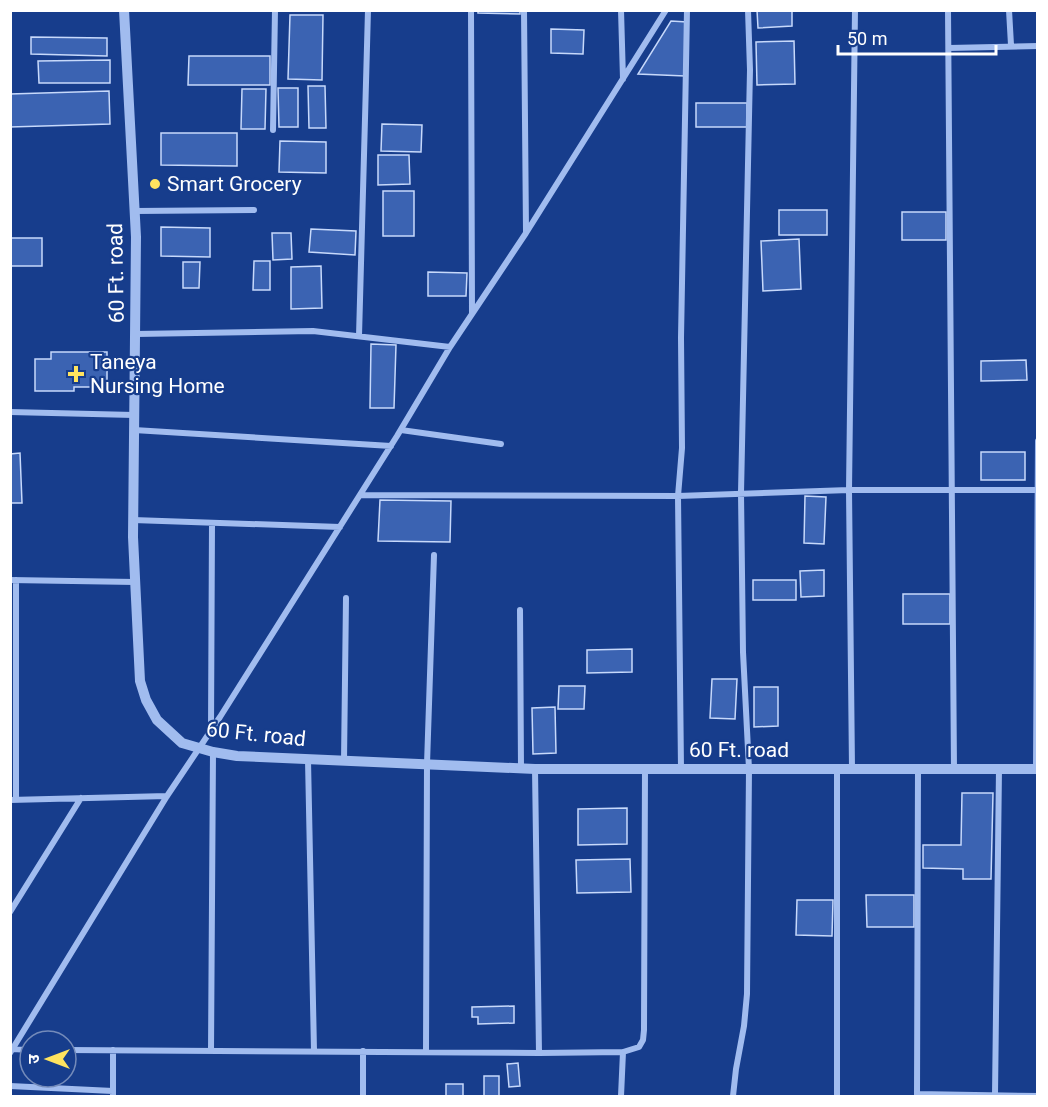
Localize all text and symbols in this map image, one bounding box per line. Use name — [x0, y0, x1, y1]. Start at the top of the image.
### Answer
scale bar — [838, 18, 996, 56]
text: 50 m — [847, 28, 887, 49]
place label: Smart Grocery — [167, 172, 302, 196]
marker: Smart Grocery — [148, 177, 162, 191]
street label: 60 Ft. road — [103, 223, 129, 323]
place label: Taneya Nursing Home — [90, 350, 225, 398]
marker: Taneya Nursing Home — [67, 365, 85, 383]
street label: 60 Ft. road — [205, 717, 307, 751]
street label: 60 Ft. road — [689, 738, 789, 762]
north arrow — [18, 1029, 78, 1089]
text: उ — [24, 1054, 43, 1064]

